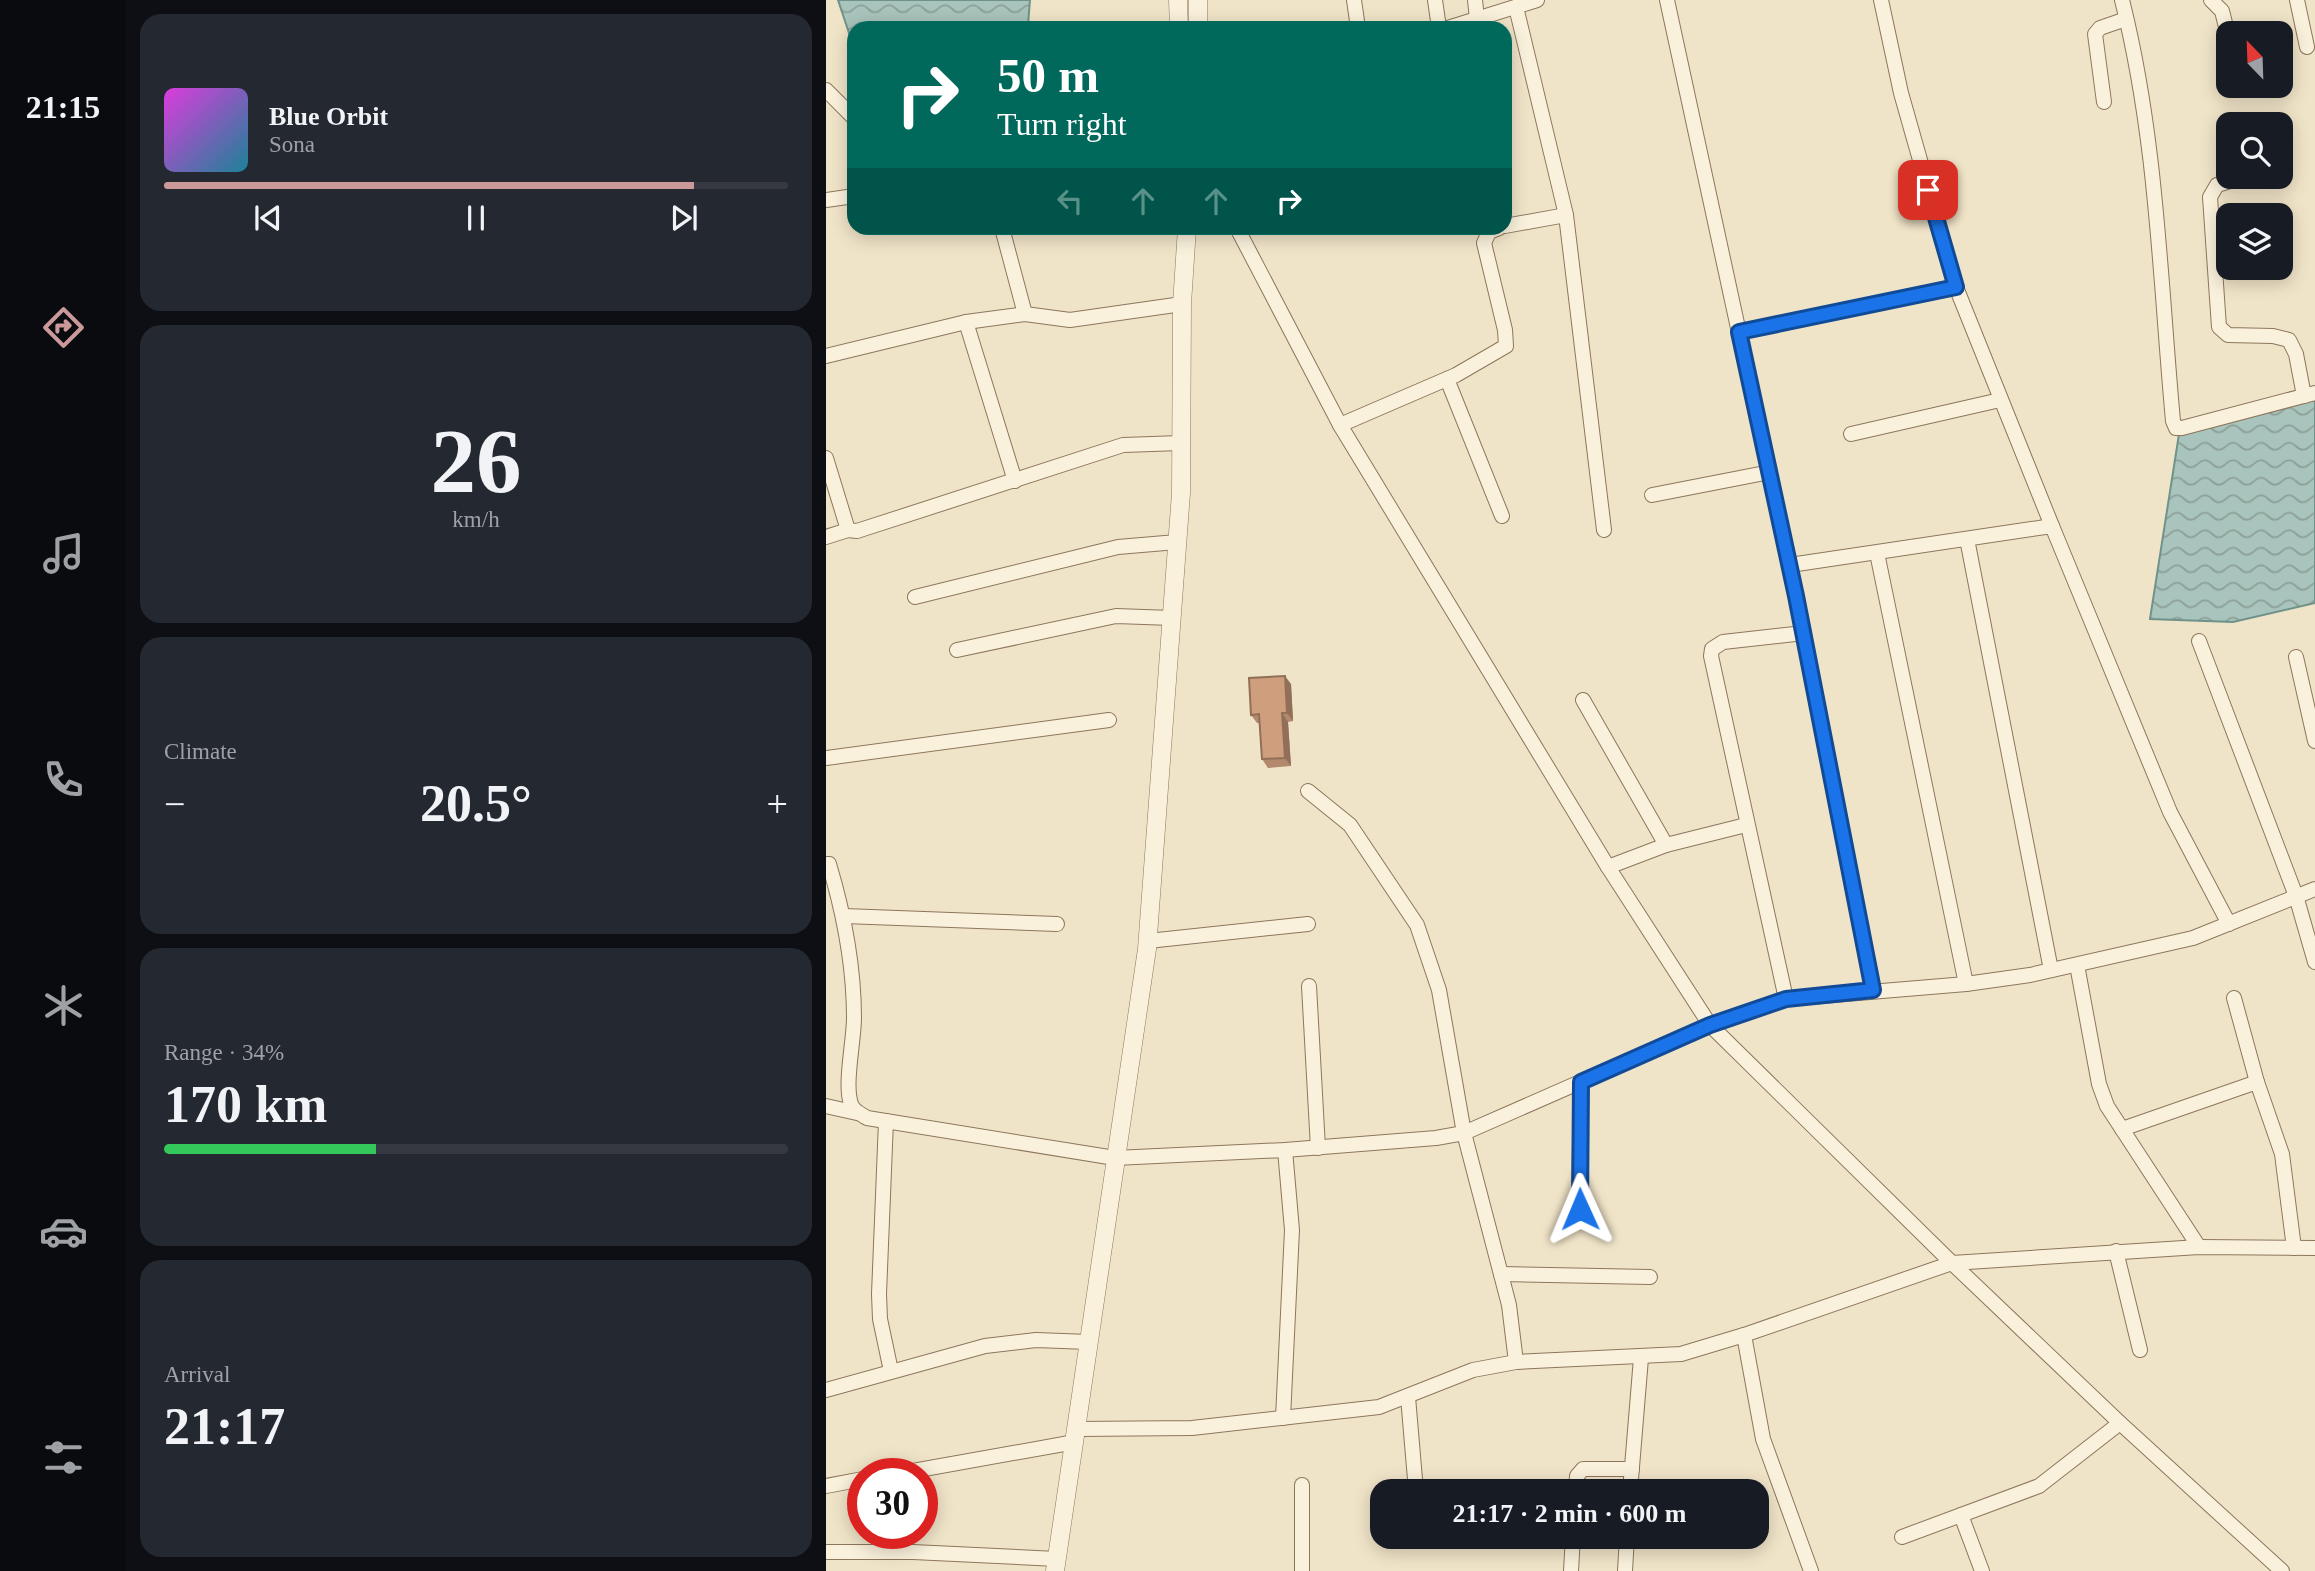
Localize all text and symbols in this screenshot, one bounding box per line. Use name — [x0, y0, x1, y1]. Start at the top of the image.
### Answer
north arrow — [2216, 21, 2292, 98]
map controls — [2216, 21, 2293, 280]
text: 50 m — [997, 48, 1099, 103]
icon: right — [882, 49, 973, 140]
text: 21:15 — [26, 89, 100, 125]
text: Blue Orbit — [269, 102, 388, 131]
text: Turn right — [997, 106, 1127, 142]
button: search — [2216, 112, 2293, 189]
text: Sona — [269, 132, 315, 157]
pin — [1898, 160, 1958, 220]
icon: arrive — [1909, 171, 1947, 209]
icon: left — [1051, 182, 1089, 220]
icon: ahead — [1124, 182, 1162, 220]
icon: ahead — [1197, 182, 1235, 220]
icon: right — [1270, 182, 1308, 220]
icon: previous — [249, 199, 287, 237]
icon: pause — [457, 199, 495, 237]
icon: next — [665, 199, 703, 237]
button: layers — [2216, 203, 2293, 280]
icon: directions — [39, 303, 88, 352]
text: 26 — [431, 411, 522, 512]
text: km/h — [452, 507, 500, 532]
icon: music — [39, 529, 88, 578]
text: Climate — [164, 739, 237, 764]
icon: phone — [39, 755, 88, 804]
text: 20.5° — [420, 775, 532, 832]
text: − — [164, 783, 185, 825]
text: + — [767, 783, 788, 825]
icon: climate — [39, 981, 88, 1030]
text: Range · 34% — [164, 1040, 284, 1065]
text: 170 km — [164, 1076, 327, 1133]
position arrow — [1543, 1172, 1617, 1246]
icon: car — [39, 1207, 88, 1256]
text: Arrival — [164, 1362, 230, 1387]
text: 21:17 — [164, 1398, 285, 1455]
icon: filters — [39, 1433, 88, 1482]
speed limit sign: 30 — [847, 1458, 938, 1549]
text: 21:17 · 2 min · 600 m — [1453, 1499, 1687, 1528]

